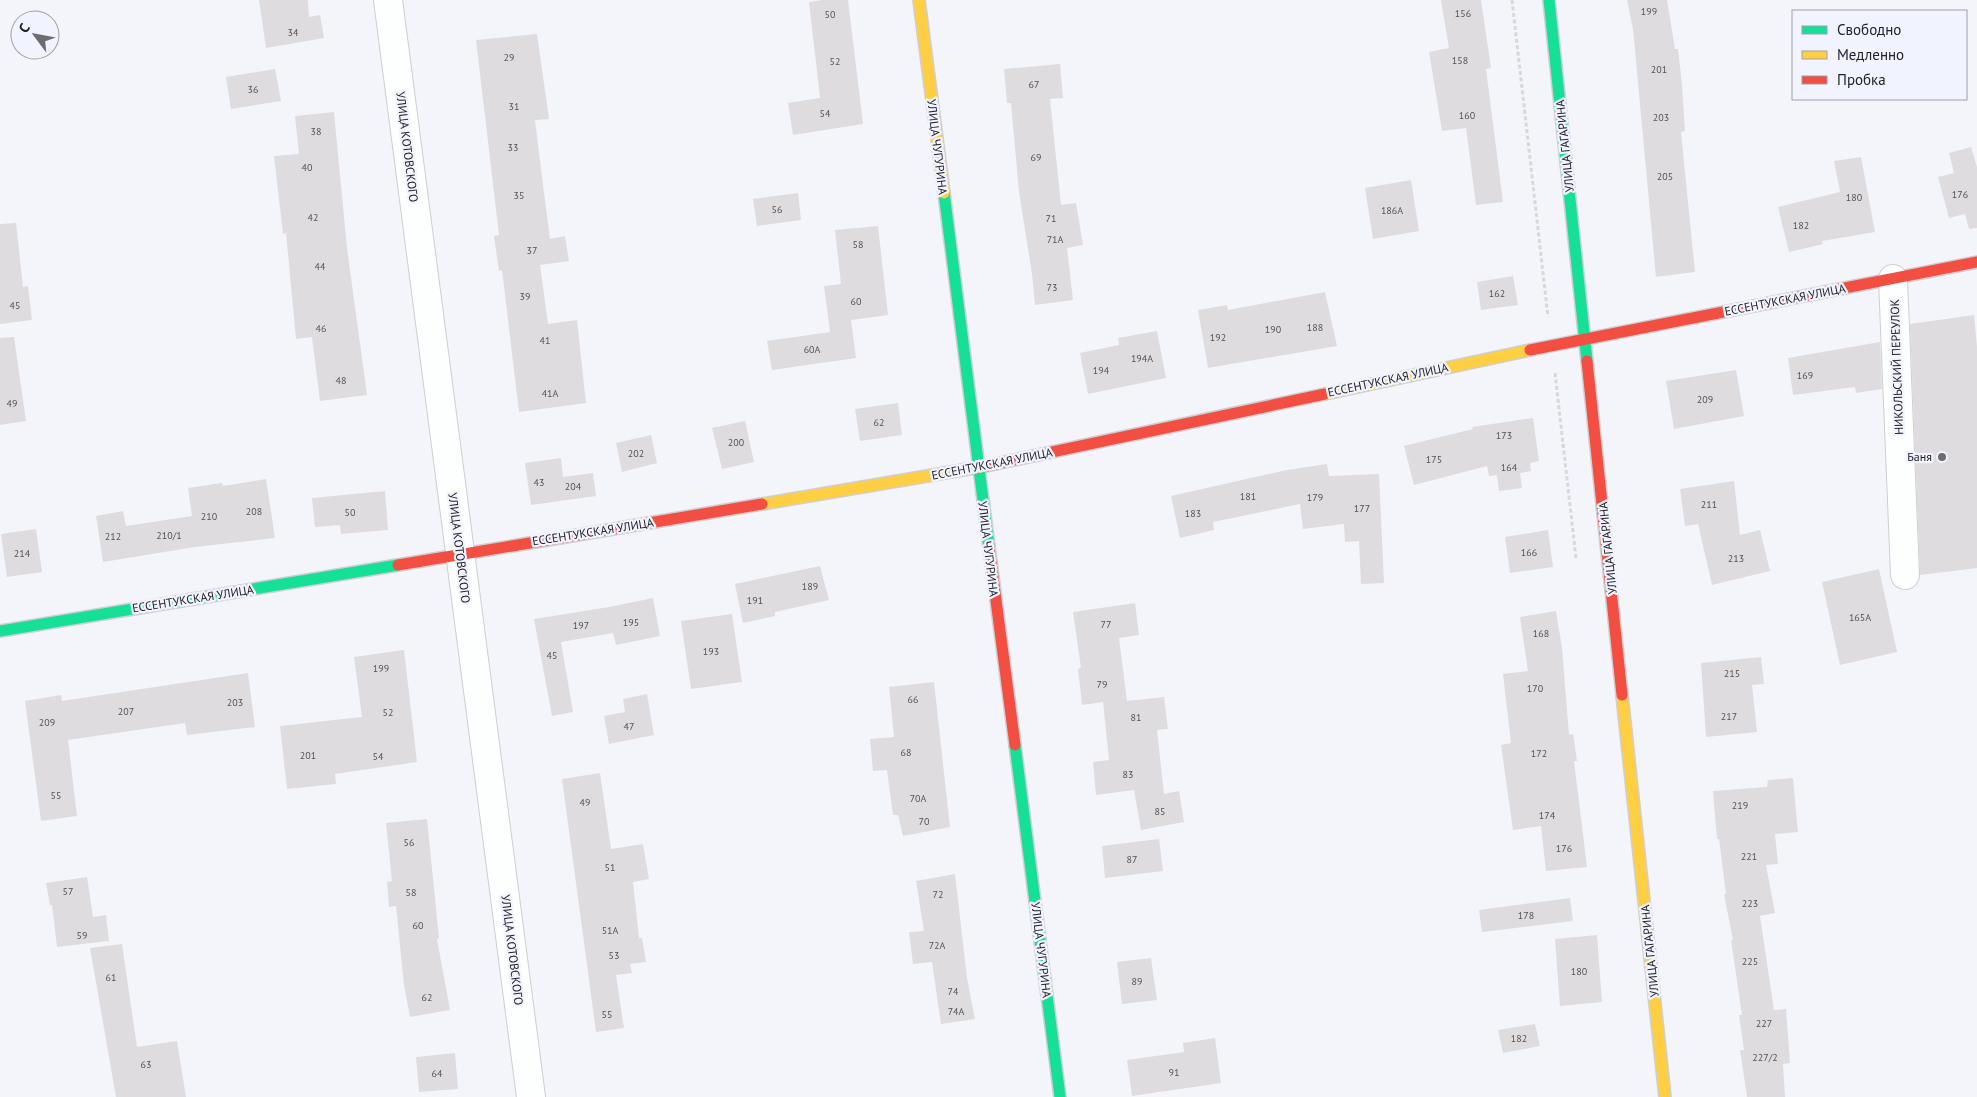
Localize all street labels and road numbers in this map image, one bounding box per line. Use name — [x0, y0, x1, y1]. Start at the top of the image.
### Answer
street label: УЛИЦА КОТОВСКОГО — [393, 91, 422, 203]
street label: УЛИЦА ЧУГУРИНА — [924, 98, 951, 196]
street label: УЛИЦА ГАГАРИНА — [1552, 99, 1577, 193]
street label: ЕССЕНТУКСКАЯ УЛИЦА — [1723, 280, 1847, 319]
street label: НИКОЛЬСКИЙ ПЕРЕУЛОК — [1887, 299, 1906, 435]
street label: ЕССЕНТУКСКАЯ УЛИЦА — [1326, 359, 1450, 400]
street label: ЕССЕНТУКСКАЯ УЛИЦА — [930, 444, 1054, 483]
street label: УЛИЦА КОТОВСКОГО — [445, 492, 474, 604]
street label: УЛИЦА ЧУГУРИНА — [975, 500, 1002, 598]
street label: УЛИЦА ГАГАРИНА — [1595, 501, 1620, 595]
street label: ЕССЕНТУКСКАЯ УЛИЦА — [531, 514, 655, 549]
street label: ЕССЕНТУКСКАЯ УЛИЦА — [131, 581, 255, 616]
street label: УЛИЦА КОТОВСКОГО — [498, 894, 527, 1006]
street label: УЛИЦА ЧУГУРИНА — [1028, 901, 1055, 999]
street label: УЛИЦА ГАГАРИНА — [1637, 904, 1662, 998]

